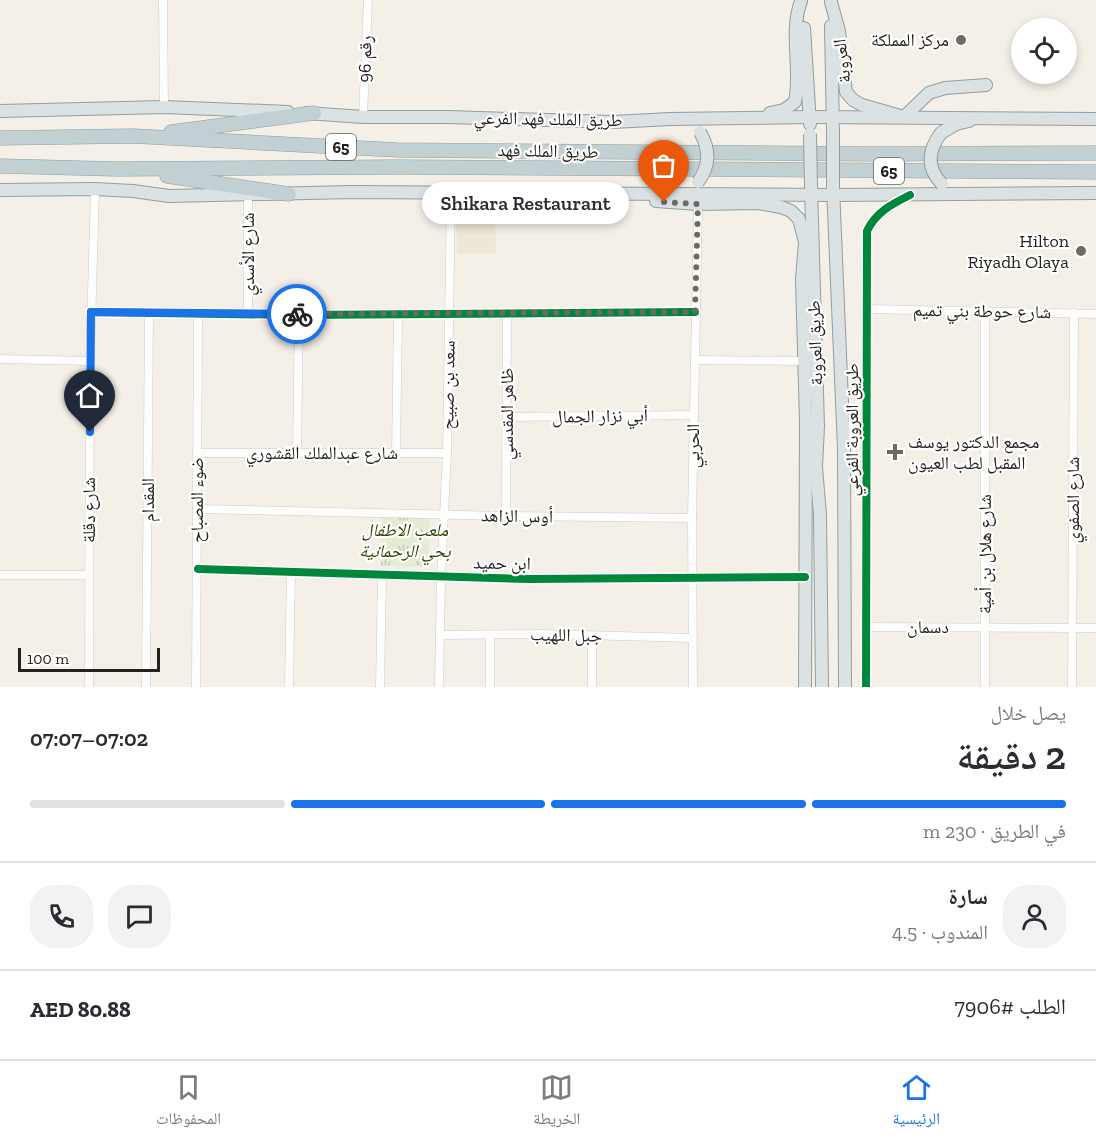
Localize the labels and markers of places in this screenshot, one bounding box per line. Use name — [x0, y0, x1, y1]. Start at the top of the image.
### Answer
place label: مركز المملكة — [871, 29, 949, 51]
marker: مركز المملكة — [954, 33, 968, 47]
pin — [638, 140, 689, 202]
callout: Shikara Restaurant — [421, 181, 628, 223]
place label: Hilton Riyadh Olaya — [967, 230, 1070, 273]
marker: Hilton Riyadh Olaya — [1074, 244, 1088, 258]
pin — [64, 370, 115, 432]
place label: مجمع الدكتور يوسف المقبل لطب العيون — [908, 431, 1040, 474]
marker: مجمع الدكتور يوسف المقبل لطب العيون — [886, 443, 904, 461]

